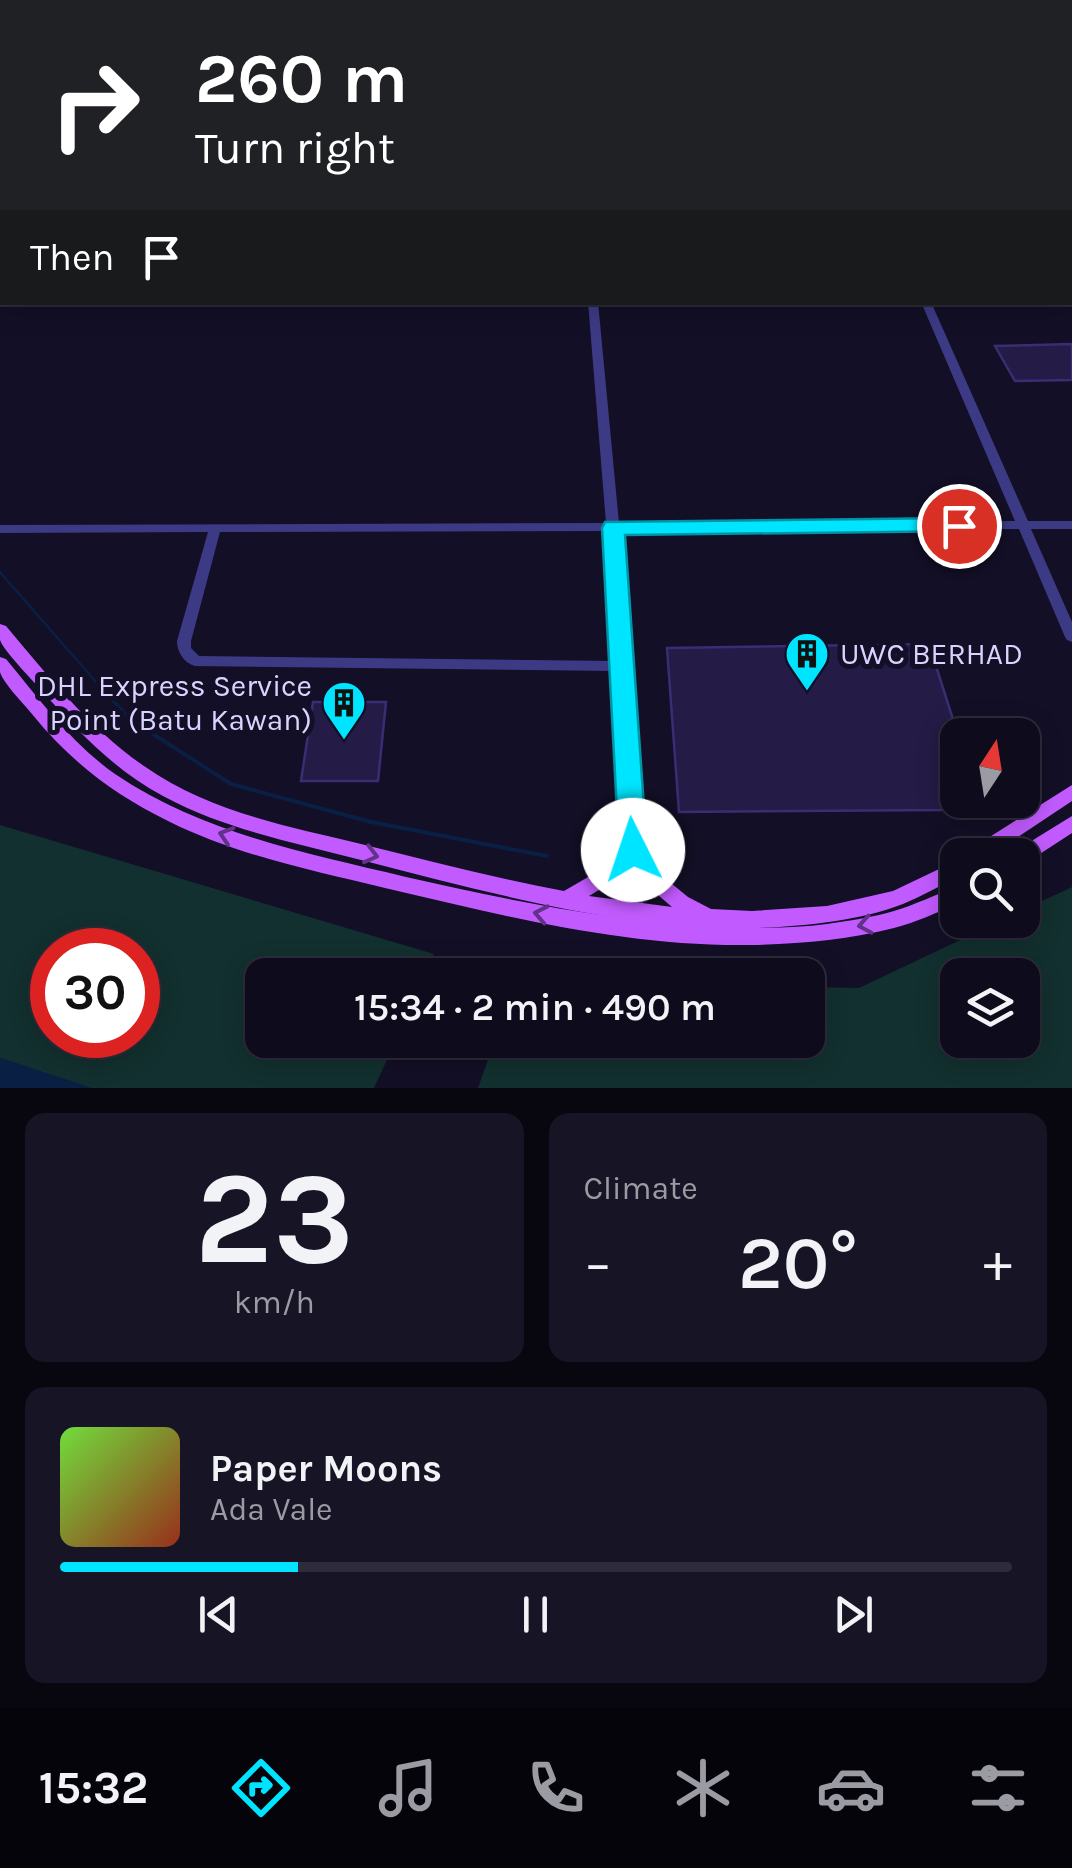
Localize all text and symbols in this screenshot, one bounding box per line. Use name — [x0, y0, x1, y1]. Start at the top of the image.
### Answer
text: 260 m — [195, 38, 408, 120]
icon: right — [30, 40, 160, 170]
text: Turn right — [195, 122, 395, 174]
icon: arrive — [134, 230, 189, 285]
text: Then — [30, 235, 114, 280]
pin — [917, 484, 1002, 569]
icon: arrive — [932, 499, 987, 554]
building icon: UWC BERHAD — [784, 631, 830, 692]
place label: UWC BERHAD — [840, 636, 1023, 672]
place label: DHL Express Service Point (Batu Kawan) — [37, 668, 312, 738]
building icon: DHL Express Service Point (Batu Kawan) — [321, 680, 367, 741]
north arrow — [940, 718, 1040, 818]
map controls — [940, 718, 1040, 1058]
position arrow — [581, 798, 685, 902]
one-way arrow — [218, 826, 235, 847]
button: search — [940, 838, 1040, 938]
one-way arrow — [362, 843, 379, 864]
one-way arrow — [533, 904, 550, 925]
one-way arrow — [857, 914, 874, 935]
speed limit sign: 30 — [30, 928, 160, 1058]
button: layers — [940, 958, 1040, 1058]
text: 15:34 · 2 min · 490 m — [354, 985, 716, 1030]
text: 23 — [194, 1143, 354, 1295]
text: Climate — [584, 1170, 698, 1207]
text: 20° — [738, 1219, 858, 1307]
text: − — [584, 1231, 612, 1295]
text: + — [983, 1231, 1012, 1295]
text: km/h — [234, 1284, 315, 1321]
text: Paper Moons — [210, 1446, 442, 1491]
text: Ada Vale — [210, 1491, 333, 1528]
icon: previous — [191, 1587, 246, 1642]
icon: pause — [508, 1587, 563, 1642]
icon: next — [826, 1587, 881, 1642]
icon: directions — [226, 1753, 296, 1823]
icon: music — [373, 1753, 443, 1823]
icon: phone — [521, 1753, 591, 1823]
icon: climate — [668, 1753, 738, 1823]
icon: car — [816, 1753, 886, 1823]
icon: filters — [963, 1753, 1033, 1823]
text: 15:32 — [39, 1762, 148, 1814]

